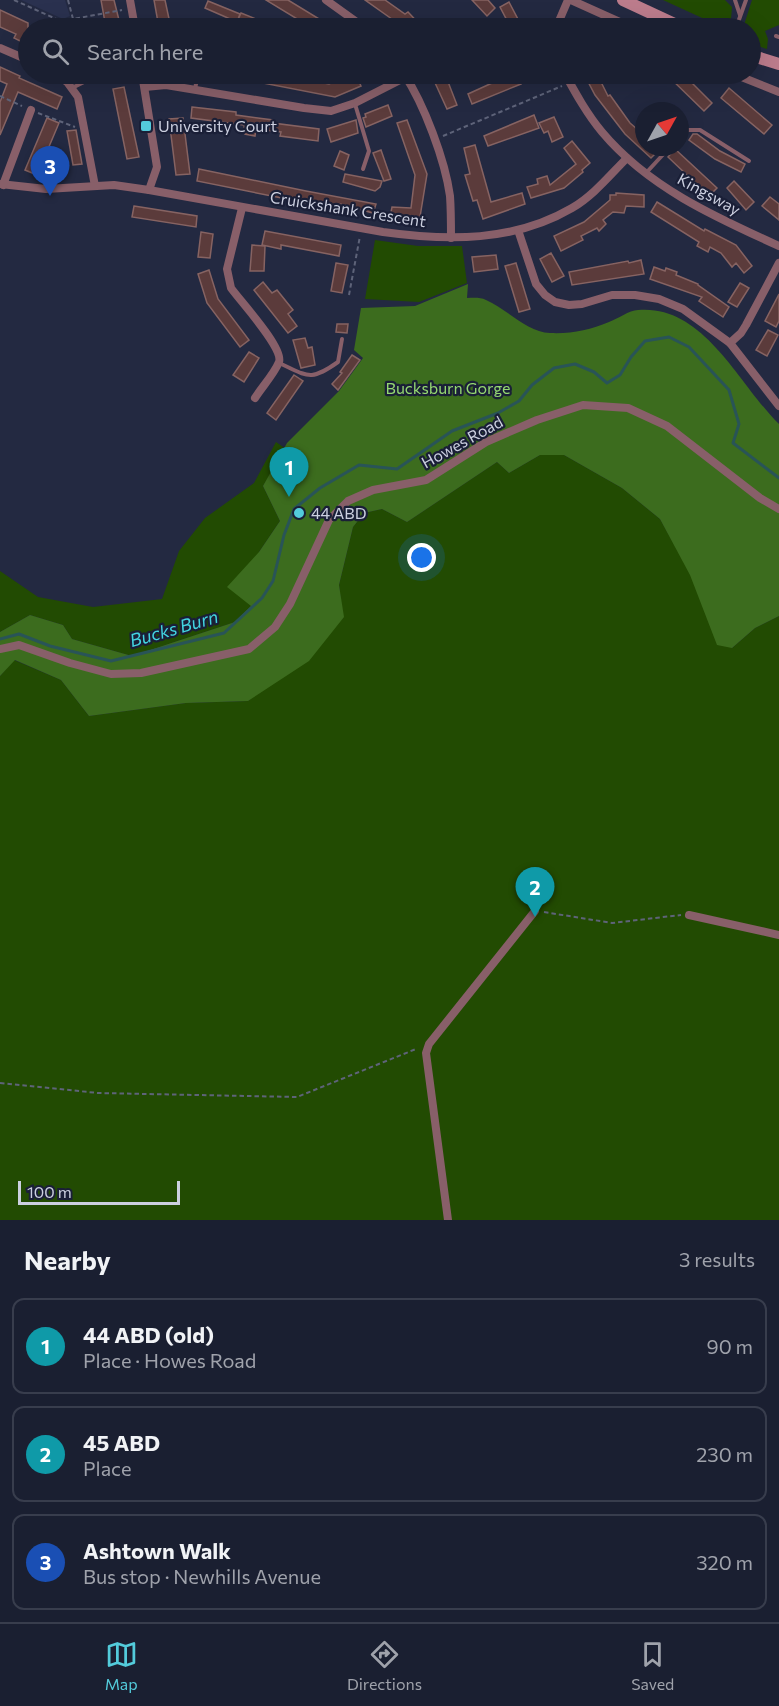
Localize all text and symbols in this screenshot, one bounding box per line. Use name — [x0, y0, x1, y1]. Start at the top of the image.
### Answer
search box — [18, 18, 761, 84]
icon: search — [39, 35, 72, 68]
text: Search here — [87, 38, 203, 65]
north arrow — [635, 102, 689, 156]
place label: University Court — [158, 116, 278, 135]
marker: University Court — [139, 119, 153, 133]
pin: 3 — [31, 146, 70, 196]
street label: Kingsway — [674, 169, 744, 219]
street label: Cruickshank Crescent — [269, 187, 428, 230]
park label: Bucksburn Gorge — [386, 378, 510, 397]
street label: Howes Road — [418, 411, 506, 472]
pin: 1 — [270, 448, 308, 497]
place label: 44 ABD — [311, 503, 366, 522]
marker: 44 ABD — [292, 506, 306, 520]
your location — [407, 543, 436, 572]
water label: Bucks Burn — [127, 605, 221, 651]
pin: 2 — [516, 868, 554, 917]
scale bar — [18, 1178, 180, 1206]
text: 100 m — [27, 1182, 72, 1201]
text: Nearby — [24, 1244, 111, 1275]
text: 3 results — [679, 1247, 755, 1271]
text: 44 ABD (old) — [83, 1321, 214, 1348]
text: 1 — [41, 1334, 50, 1358]
text: 90 m — [707, 1334, 753, 1358]
text: Place · Howes Road — [83, 1348, 256, 1372]
text: 45 ABD — [83, 1429, 160, 1456]
text: 2 — [40, 1442, 51, 1466]
text: 230 m — [696, 1442, 753, 1466]
text: Place — [83, 1456, 132, 1480]
text: Ashtown Walk — [83, 1537, 231, 1564]
text: 3 — [40, 1550, 51, 1574]
text: 320 m — [696, 1550, 753, 1574]
text: Bus stop · Newhills Avenue — [83, 1564, 321, 1588]
tab: Map — [105, 1638, 138, 1693]
tab: Directions — [347, 1638, 422, 1693]
tab: Saved — [631, 1638, 674, 1693]

